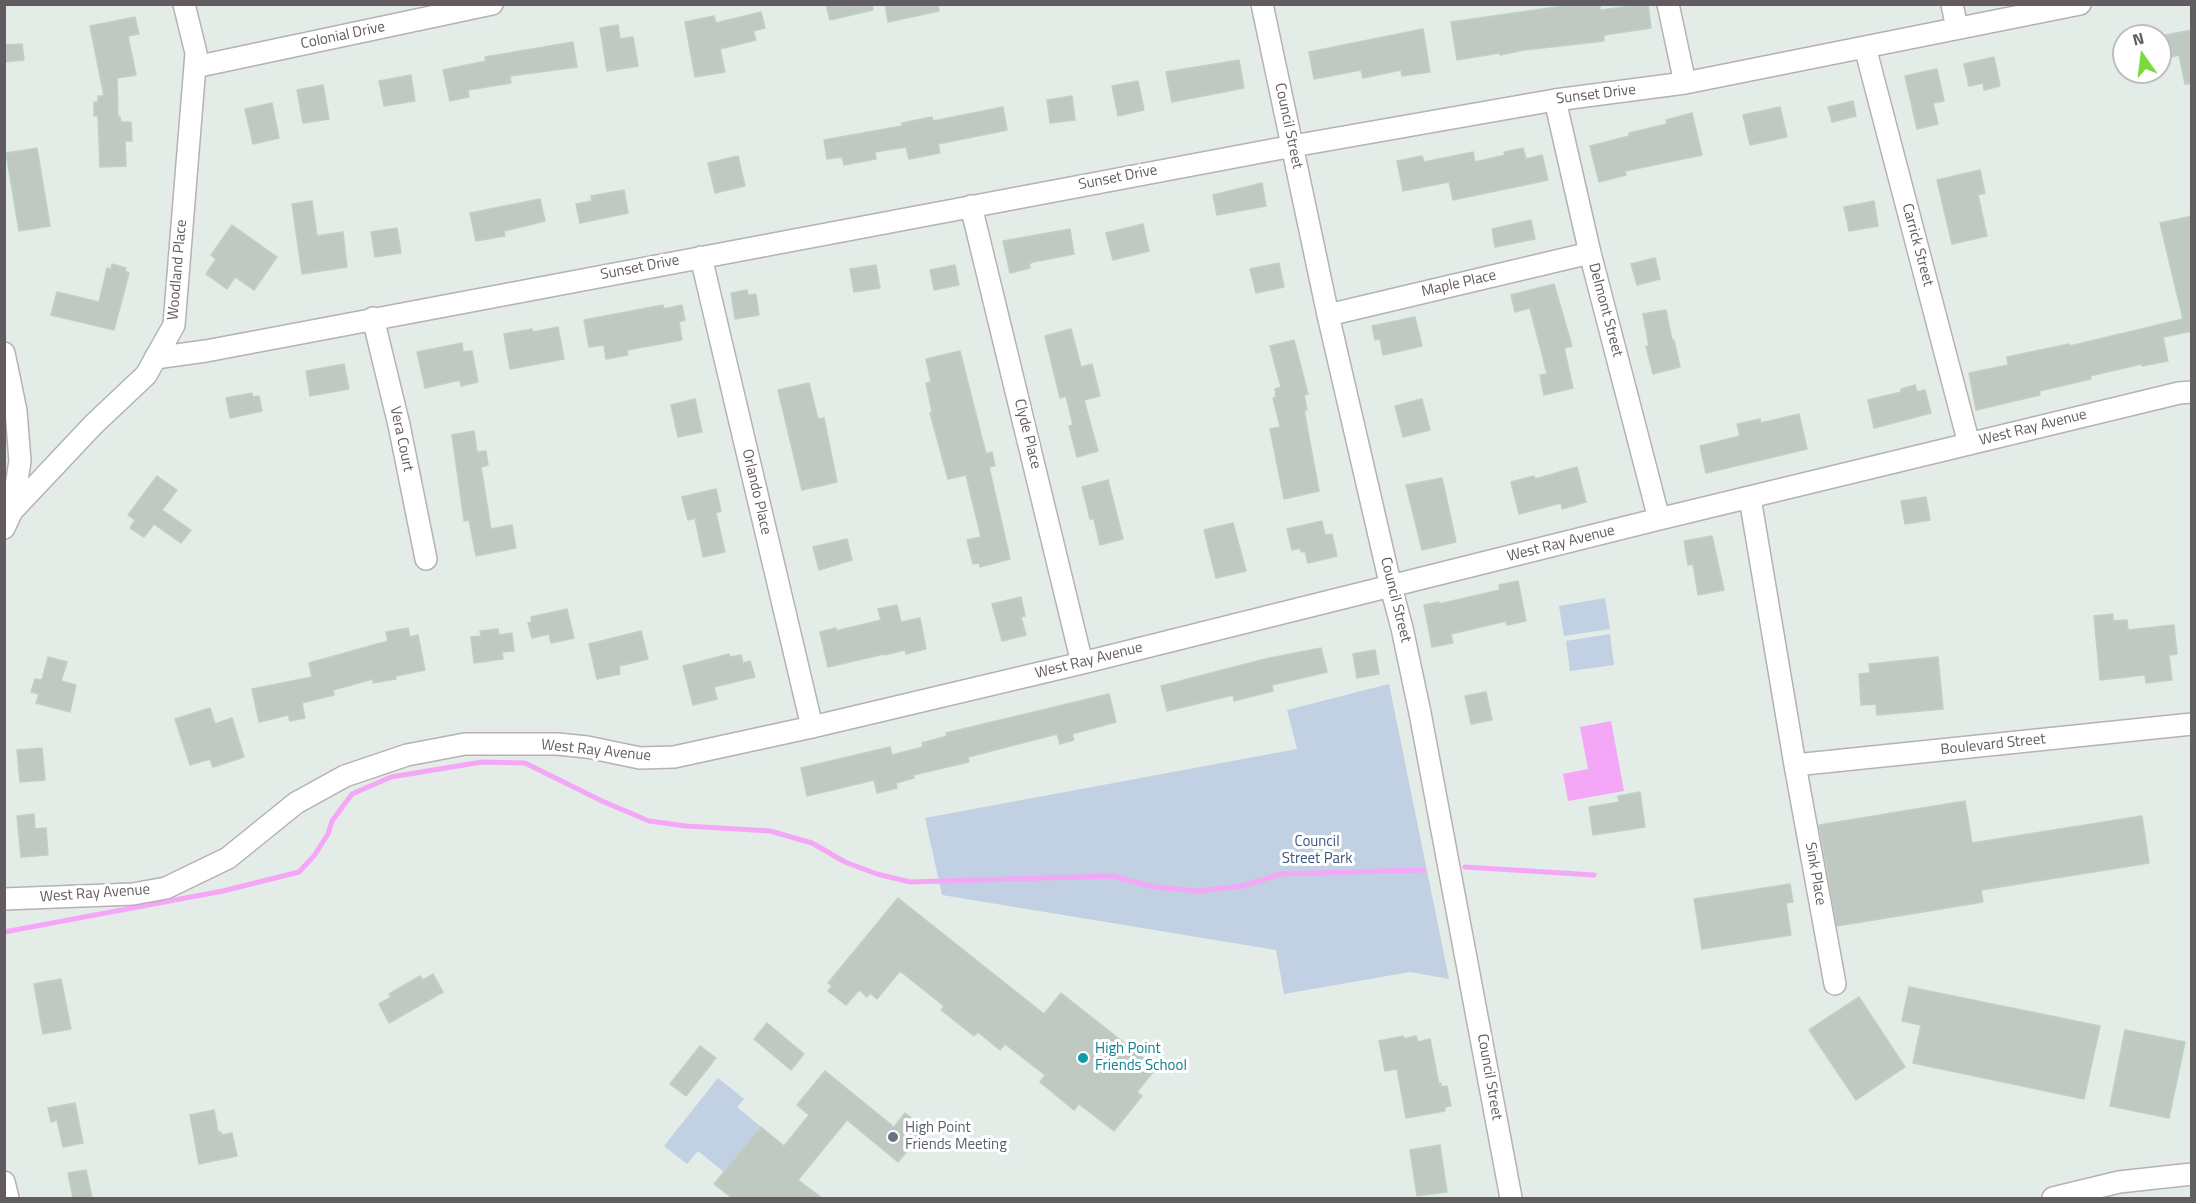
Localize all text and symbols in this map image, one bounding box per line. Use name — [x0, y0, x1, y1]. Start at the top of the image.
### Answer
street label: Colonial Drive — [299, 18, 387, 54]
north arrow — [2112, 24, 2172, 84]
text: N — [2130, 25, 2146, 51]
street label: Council Street — [1270, 81, 1306, 171]
street label: Sunset Drive — [1555, 81, 1637, 109]
street label: Sunset Drive — [1077, 162, 1159, 194]
street label: Carrick Street — [1897, 202, 1937, 288]
street label: Woodland Place — [165, 219, 191, 321]
street label: Sunset Drive — [599, 252, 681, 284]
street label: Delmont Street — [1584, 261, 1626, 359]
street label: Maple Place — [1420, 267, 1498, 301]
street label: Clyde Place — [1010, 397, 1044, 471]
street label: Vera Court — [385, 405, 417, 473]
street label: West Ray Avenue — [1977, 406, 2089, 450]
street label: Orlando Place — [737, 448, 775, 536]
street label: West Ray Avenue — [1505, 522, 1617, 566]
street label: Council Street — [1376, 556, 1414, 644]
street label: West Ray Avenue — [1033, 639, 1145, 683]
street label: Boulevard Street — [1940, 731, 2046, 759]
street label: West Ray Avenue — [540, 736, 652, 766]
park label: Council Street Park — [1282, 833, 1352, 868]
street label: Sink Place — [1801, 841, 1829, 907]
street label: West Ray Avenue — [39, 881, 151, 907]
street label: Council Street — [1473, 1032, 1505, 1122]
place label: High Point Friends School — [1095, 1040, 1187, 1075]
marker: High Point Friends School — [1076, 1051, 1090, 1065]
place label: High Point Friends Meeting — [905, 1119, 1007, 1154]
marker: High Point Friends Meeting — [886, 1130, 900, 1144]

